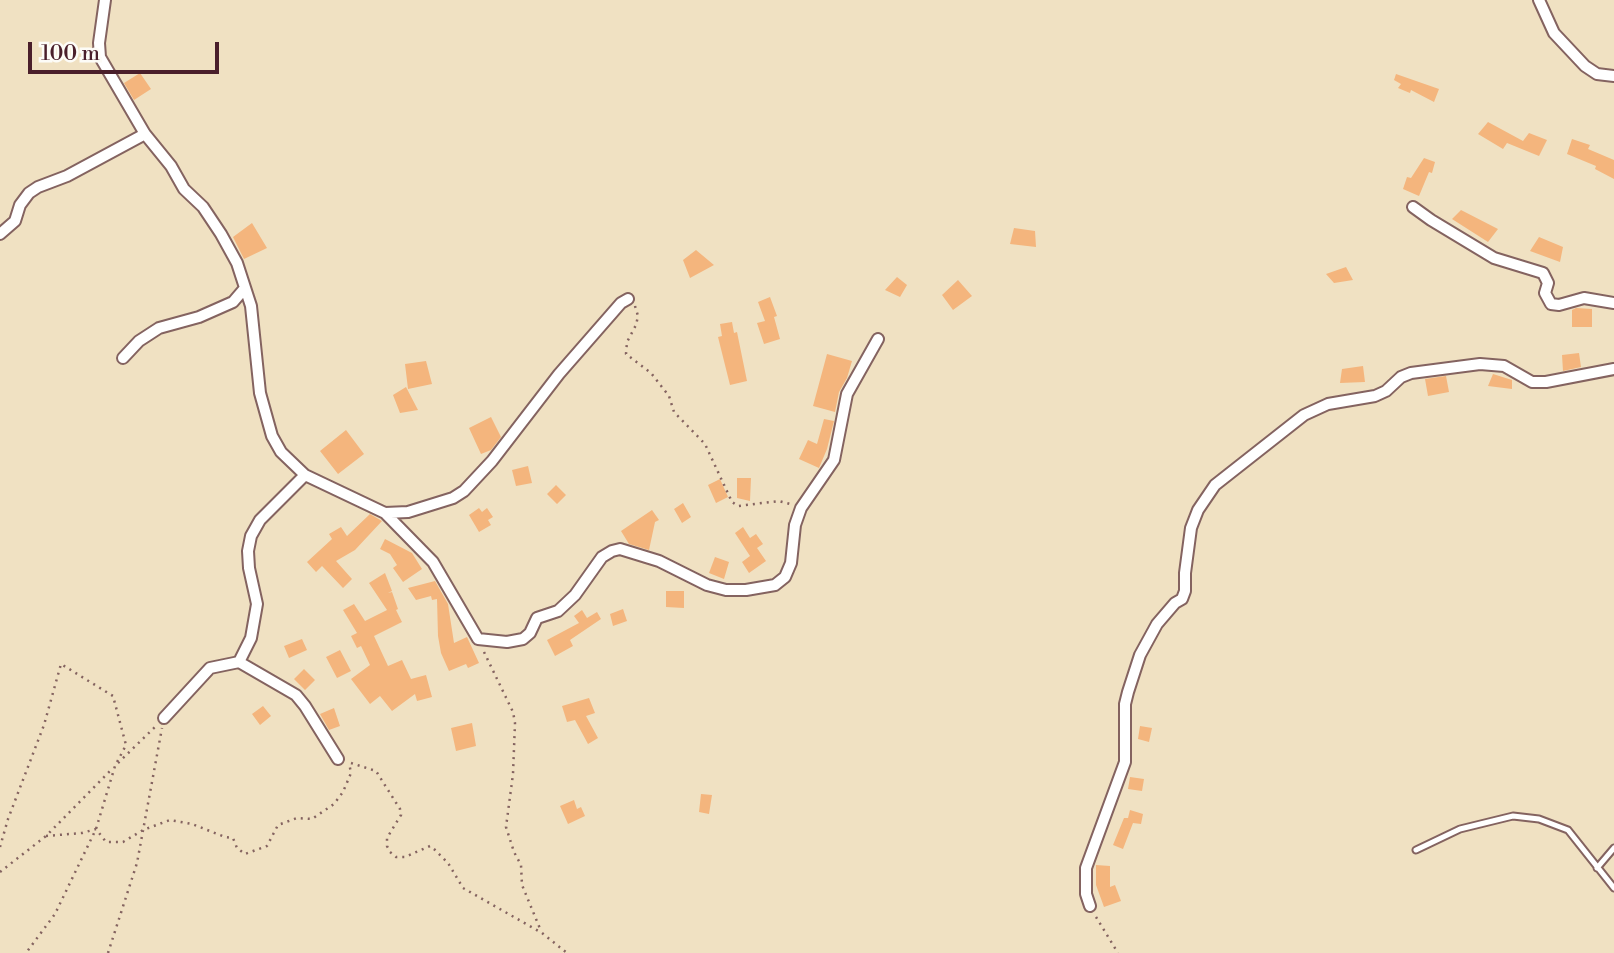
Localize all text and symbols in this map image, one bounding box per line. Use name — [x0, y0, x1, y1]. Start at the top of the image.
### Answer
scale bar — [32, 28, 222, 72]
text: 100 m — [41, 41, 100, 67]

